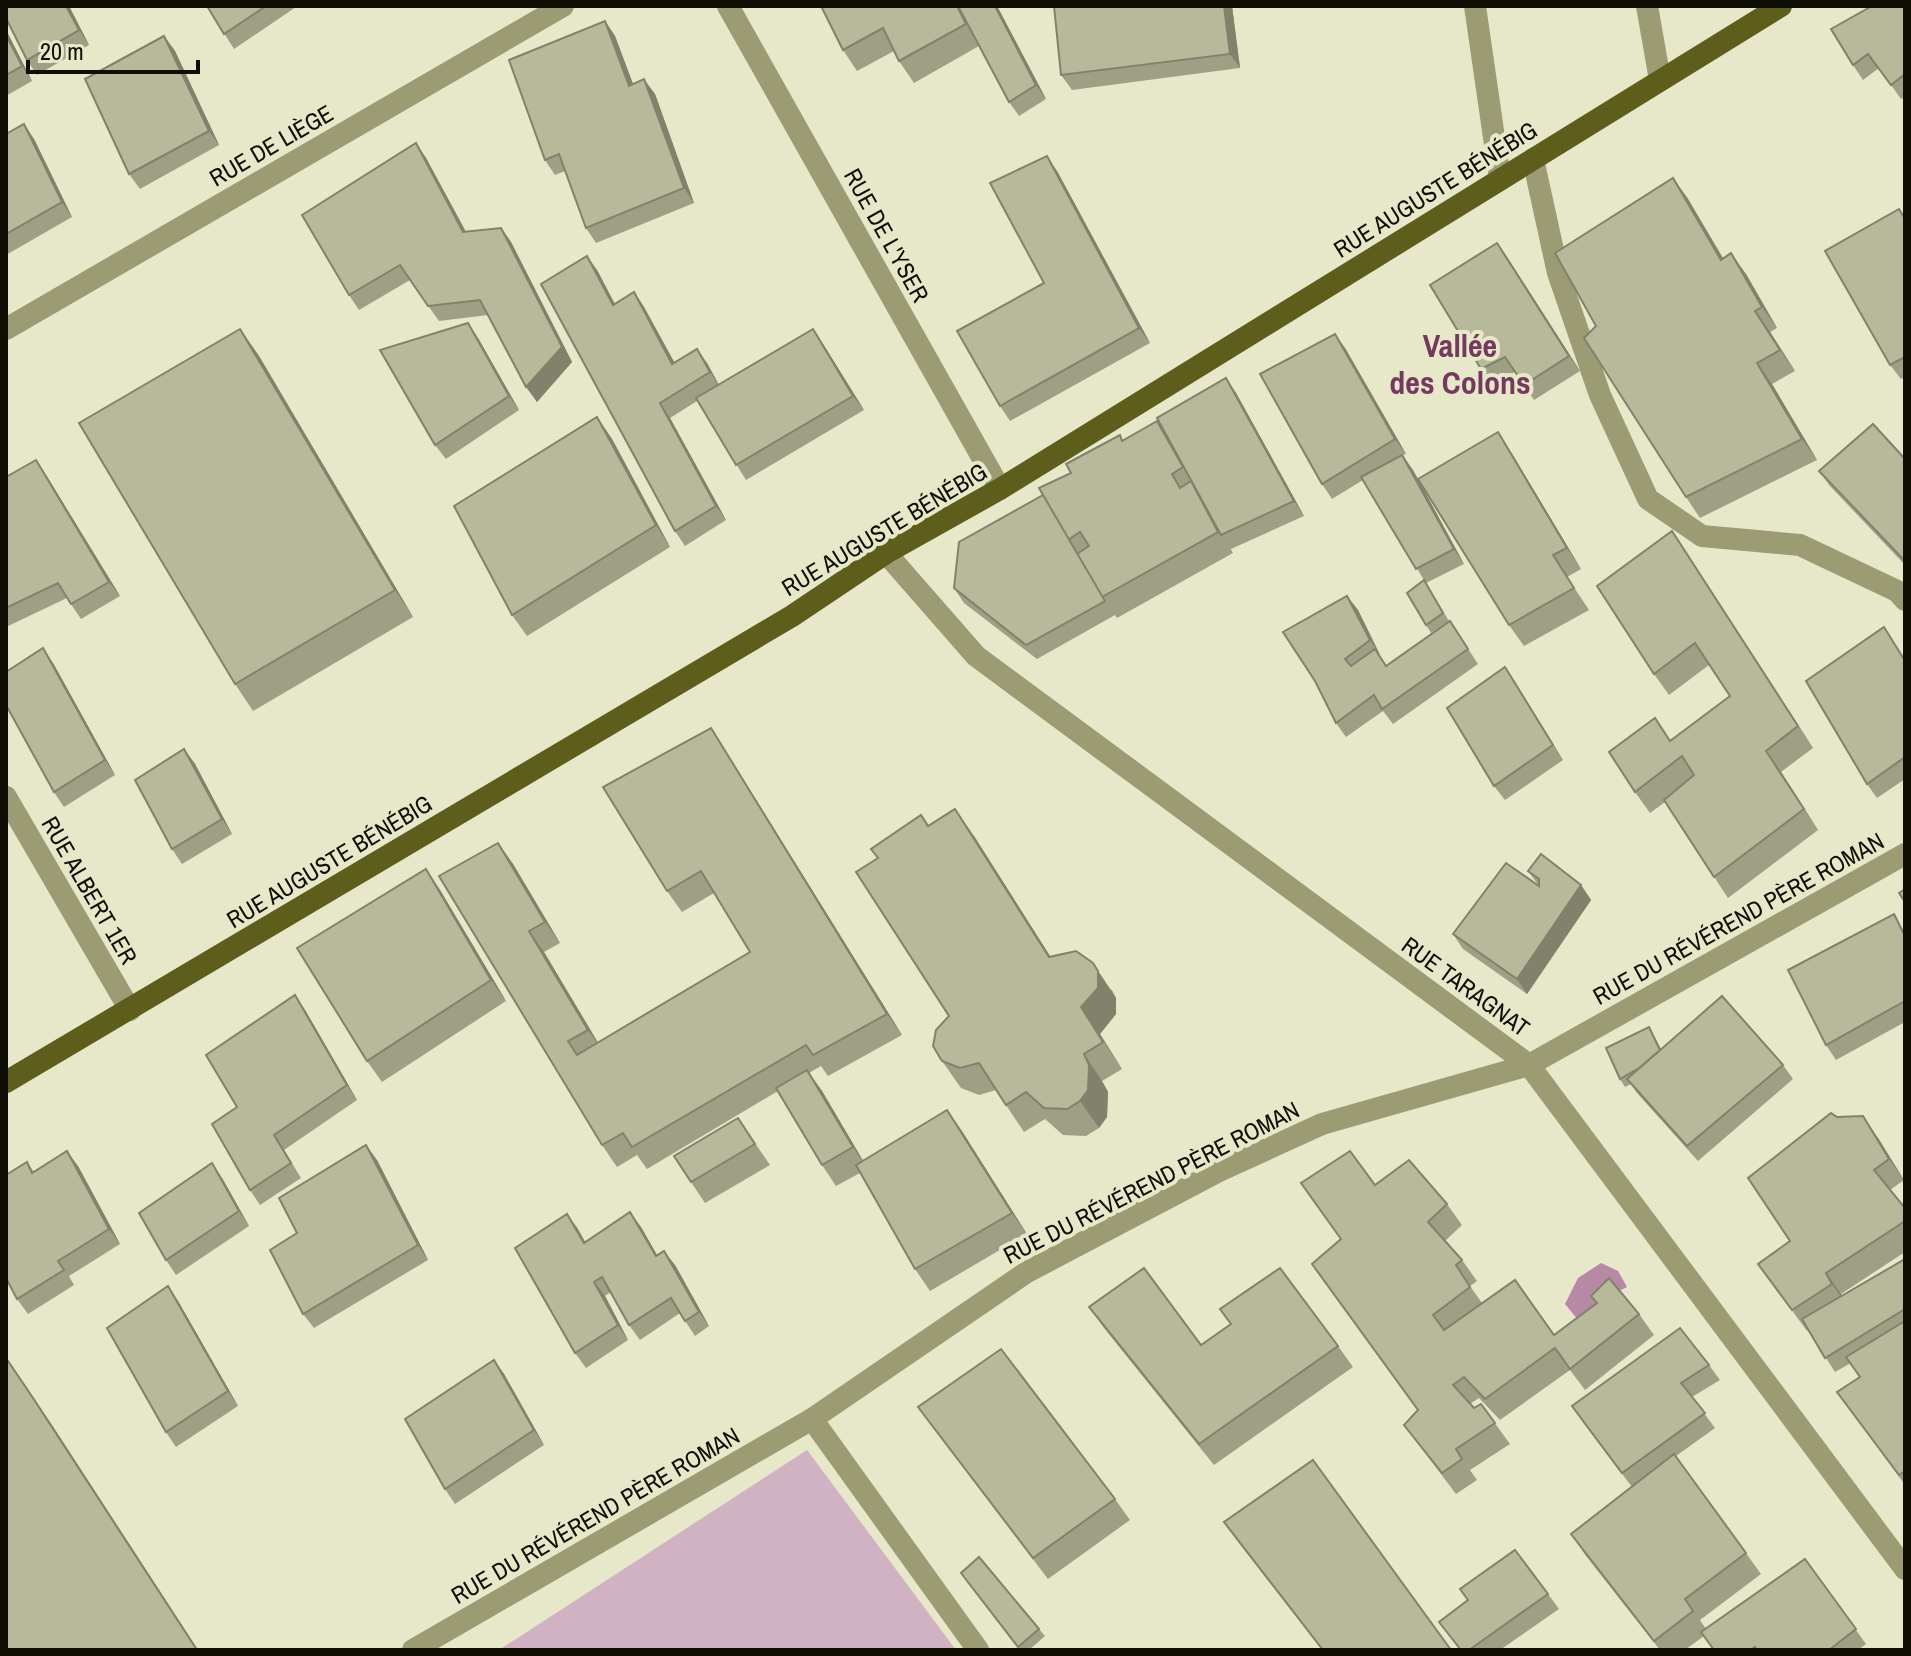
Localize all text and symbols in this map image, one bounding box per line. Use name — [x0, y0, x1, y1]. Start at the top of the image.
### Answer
scale bar — [28, 24, 198, 74]
text: 20 m — [40, 35, 84, 67]
street label: RUE DE LIÈGE — [203, 97, 339, 193]
street label: RUE AUGUSTE BÉNÉBIG — [1327, 113, 1543, 265]
street label: RUE DE L'YSER — [837, 162, 937, 308]
district label: Vallée des Colons — [1389, 324, 1531, 404]
street label: RUE AUGUSTE BÉNÉBIG — [775, 455, 993, 603]
street label: RUE AUGUSTE BÉNÉBIG — [220, 787, 438, 935]
street label: RUE ALBERT 1ER — [35, 810, 145, 970]
street label: RUE DU RÉVÉREND PÈRE ROMAN — [1587, 824, 1889, 1012]
street label: RUE TARAGNAT — [1396, 929, 1536, 1043]
street label: RUE DU RÉVÉREND PÈRE ROMAN — [998, 1093, 1304, 1271]
street label: RUE DU RÉVÉREND PÈRE ROMAN — [445, 1419, 745, 1611]

